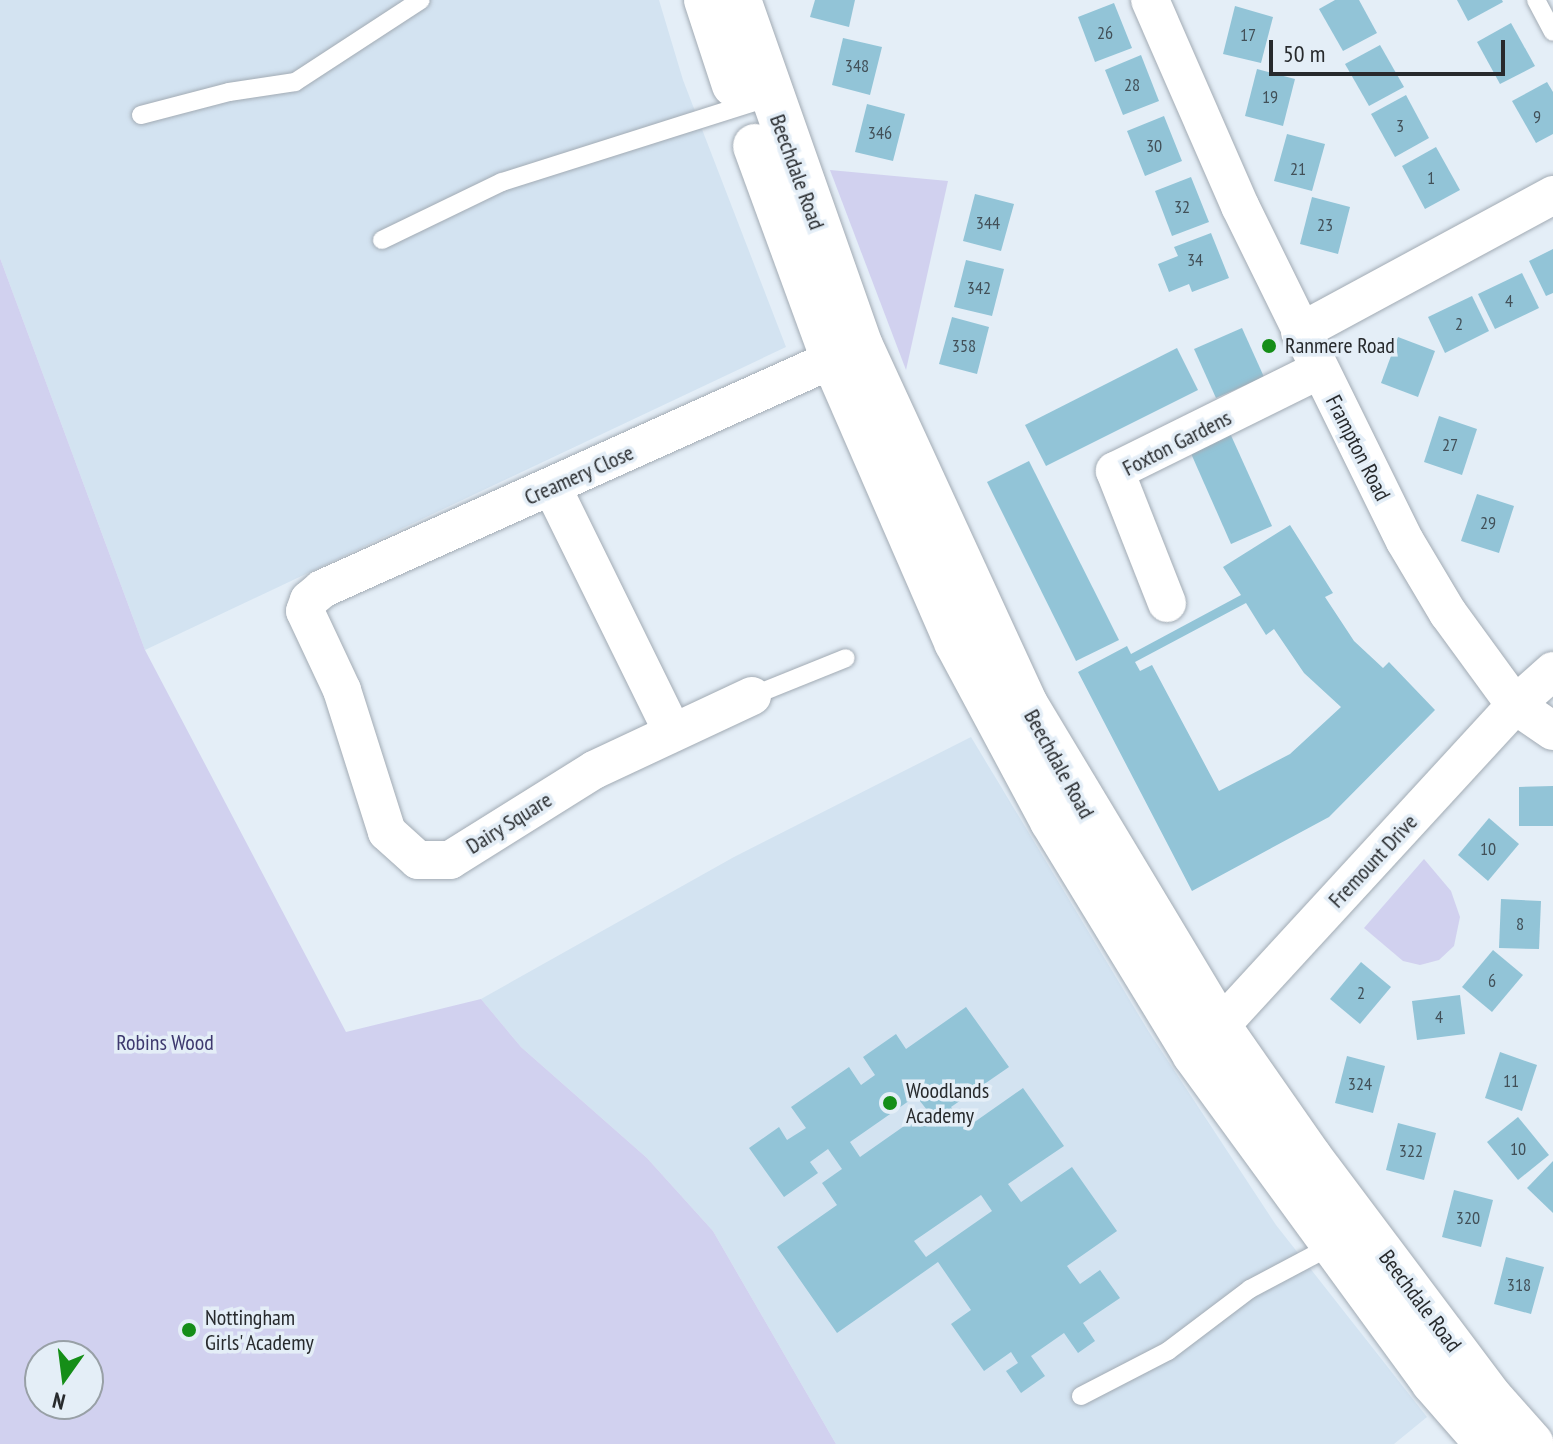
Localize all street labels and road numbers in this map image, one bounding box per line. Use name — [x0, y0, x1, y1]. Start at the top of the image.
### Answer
street label: Beechdale Road — [764, 111, 830, 233]
street label: Frampton Road — [1320, 391, 1396, 505]
street label: Foxton Gardens — [1118, 404, 1236, 482]
street label: Creamery Close — [520, 439, 638, 511]
street label: Beechdale Road — [1018, 705, 1100, 823]
street label: Dairy Square — [461, 786, 557, 860]
street label: Fremount Drive — [1323, 809, 1423, 913]
street label: Beechdale Road — [1373, 1245, 1467, 1357]

